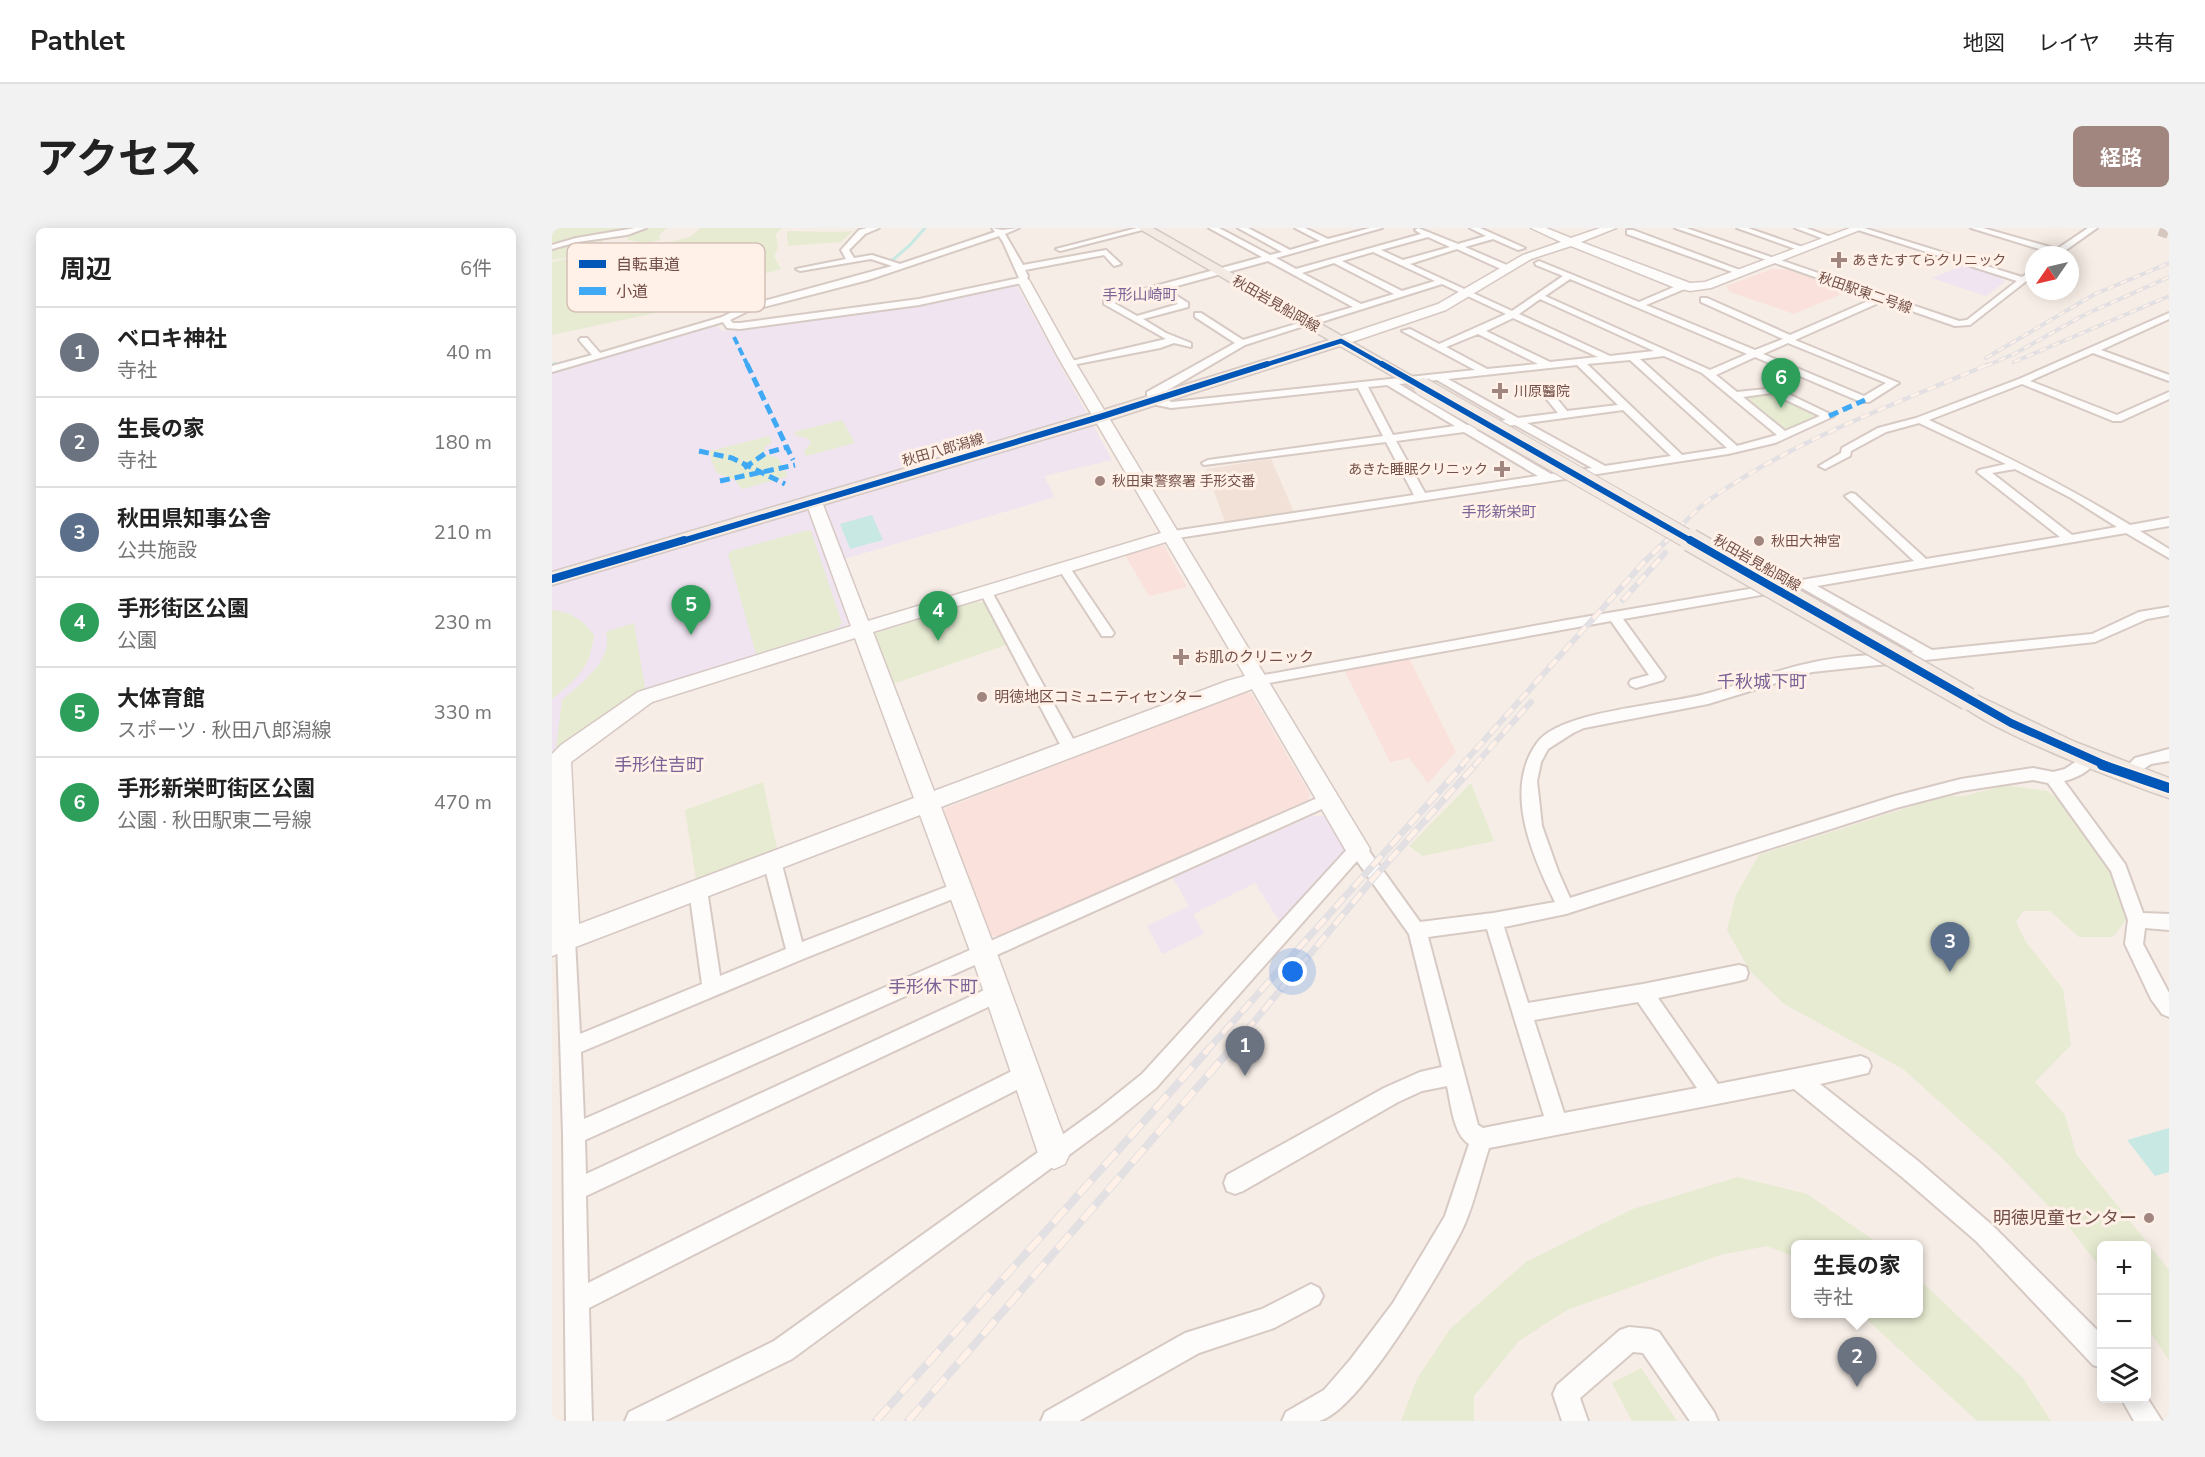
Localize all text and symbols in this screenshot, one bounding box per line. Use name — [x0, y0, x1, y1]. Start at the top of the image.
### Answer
text: Pathlet — [30, 22, 125, 60]
text: 地図 — [1963, 29, 2005, 57]
text: レイヤ — [2038, 29, 2100, 57]
text: 共有 — [2133, 29, 2175, 57]
button: 経路 — [2073, 126, 2169, 187]
text: アクセス — [36, 131, 202, 188]
legend — [567, 243, 765, 312]
north arrow — [2025, 246, 2079, 300]
marker: あきたすてらクリニック — [1830, 251, 1848, 269]
place label: あきたすてらクリニック — [1852, 251, 2006, 270]
text: 周辺 — [60, 252, 112, 287]
text: 自転車道 — [616, 254, 680, 276]
text: 6件 — [460, 255, 492, 282]
street label: 秋田駅東二号線 — [1816, 268, 1914, 318]
street label: 秋田岩見船岡線 — [1229, 271, 1323, 337]
text: 小道 — [616, 281, 648, 303]
district label: 手形山崎町 — [1102, 285, 1178, 305]
text: ベロキ神社 — [117, 324, 227, 354]
text: 1 — [74, 339, 86, 366]
text: 40 m — [446, 339, 492, 366]
text: 寺社 — [117, 357, 157, 384]
pin: 6 — [1762, 358, 1800, 408]
marker: 川原醫院 — [1491, 382, 1509, 400]
place label: 川原醫院 — [1514, 382, 1570, 401]
text: 生長の家 — [117, 414, 205, 444]
text: 2 — [74, 429, 86, 456]
text: 180 m — [434, 429, 492, 456]
street label: 秋田八郎潟線 — [900, 429, 986, 471]
text: 寺社 — [117, 447, 157, 474]
place label: あきた睡眠クリニック — [1348, 460, 1488, 479]
marker: あきた睡眠クリニック — [1493, 460, 1511, 478]
place label: 秋田東警察署 手形交番 — [1112, 472, 1256, 491]
marker: 秋田東警察署 手形交番 — [1093, 474, 1107, 488]
district label: 手形新栄町 — [1461, 502, 1537, 522]
text: 秋田県知事公舎 — [117, 504, 271, 534]
text: 3 — [74, 519, 86, 546]
text: 210 m — [434, 519, 492, 546]
street label: 秋田岩見船岡線 — [1710, 530, 1804, 596]
place label: 秋田大神宮 — [1771, 532, 1841, 551]
marker: 秋田大神宮 — [1752, 534, 1766, 548]
text: 公共施設 — [117, 537, 197, 564]
pin: 5 — [672, 586, 710, 635]
pin: 4 — [918, 592, 958, 641]
text: 手形街区公園 — [117, 594, 249, 624]
text: 4 — [74, 609, 86, 636]
text: 230 m — [434, 609, 492, 636]
text: 公園 — [117, 627, 157, 654]
place label: お肌のクリニック — [1194, 647, 1314, 667]
marker: お肌のクリニック — [1172, 648, 1190, 666]
district label: 千秋城下町 — [1717, 670, 1807, 694]
text: 大体育館 — [117, 684, 205, 714]
place label: 明徳地区コミュニティセンター — [994, 687, 1203, 707]
marker: 明徳地区コミュニティセンター — [975, 690, 989, 704]
text: 5 — [74, 699, 86, 726]
text: 330 m — [434, 699, 492, 726]
text: スポーツ · 秋田八郎潟線 — [117, 717, 331, 744]
district label: 手形住吉町 — [614, 753, 704, 777]
text: 手形新栄町街区公園 — [117, 774, 315, 804]
text: 6 — [74, 789, 86, 816]
text: 470 m — [434, 789, 492, 816]
text: 公園 · 秋田駅東二号線 — [117, 807, 312, 834]
pin: 3 — [1930, 922, 1970, 972]
your location — [1278, 957, 1307, 986]
district label: 手形休下町 — [888, 975, 978, 999]
pin: 1 — [1226, 1026, 1264, 1076]
place label: 明徳児童センター — [1993, 1206, 2137, 1230]
marker: 明徳児童センター — [2142, 1211, 2156, 1225]
popup — [1791, 1240, 1923, 1318]
map controls — [2097, 1241, 2151, 1403]
button: + — [2097, 1241, 2151, 1295]
text: 生長の家 — [1813, 1251, 1901, 1281]
text: 寺社 — [1813, 1284, 1853, 1311]
button: − — [2097, 1295, 2151, 1349]
pin: 2 — [1838, 1338, 1876, 1387]
button: layers — [2097, 1349, 2151, 1403]

